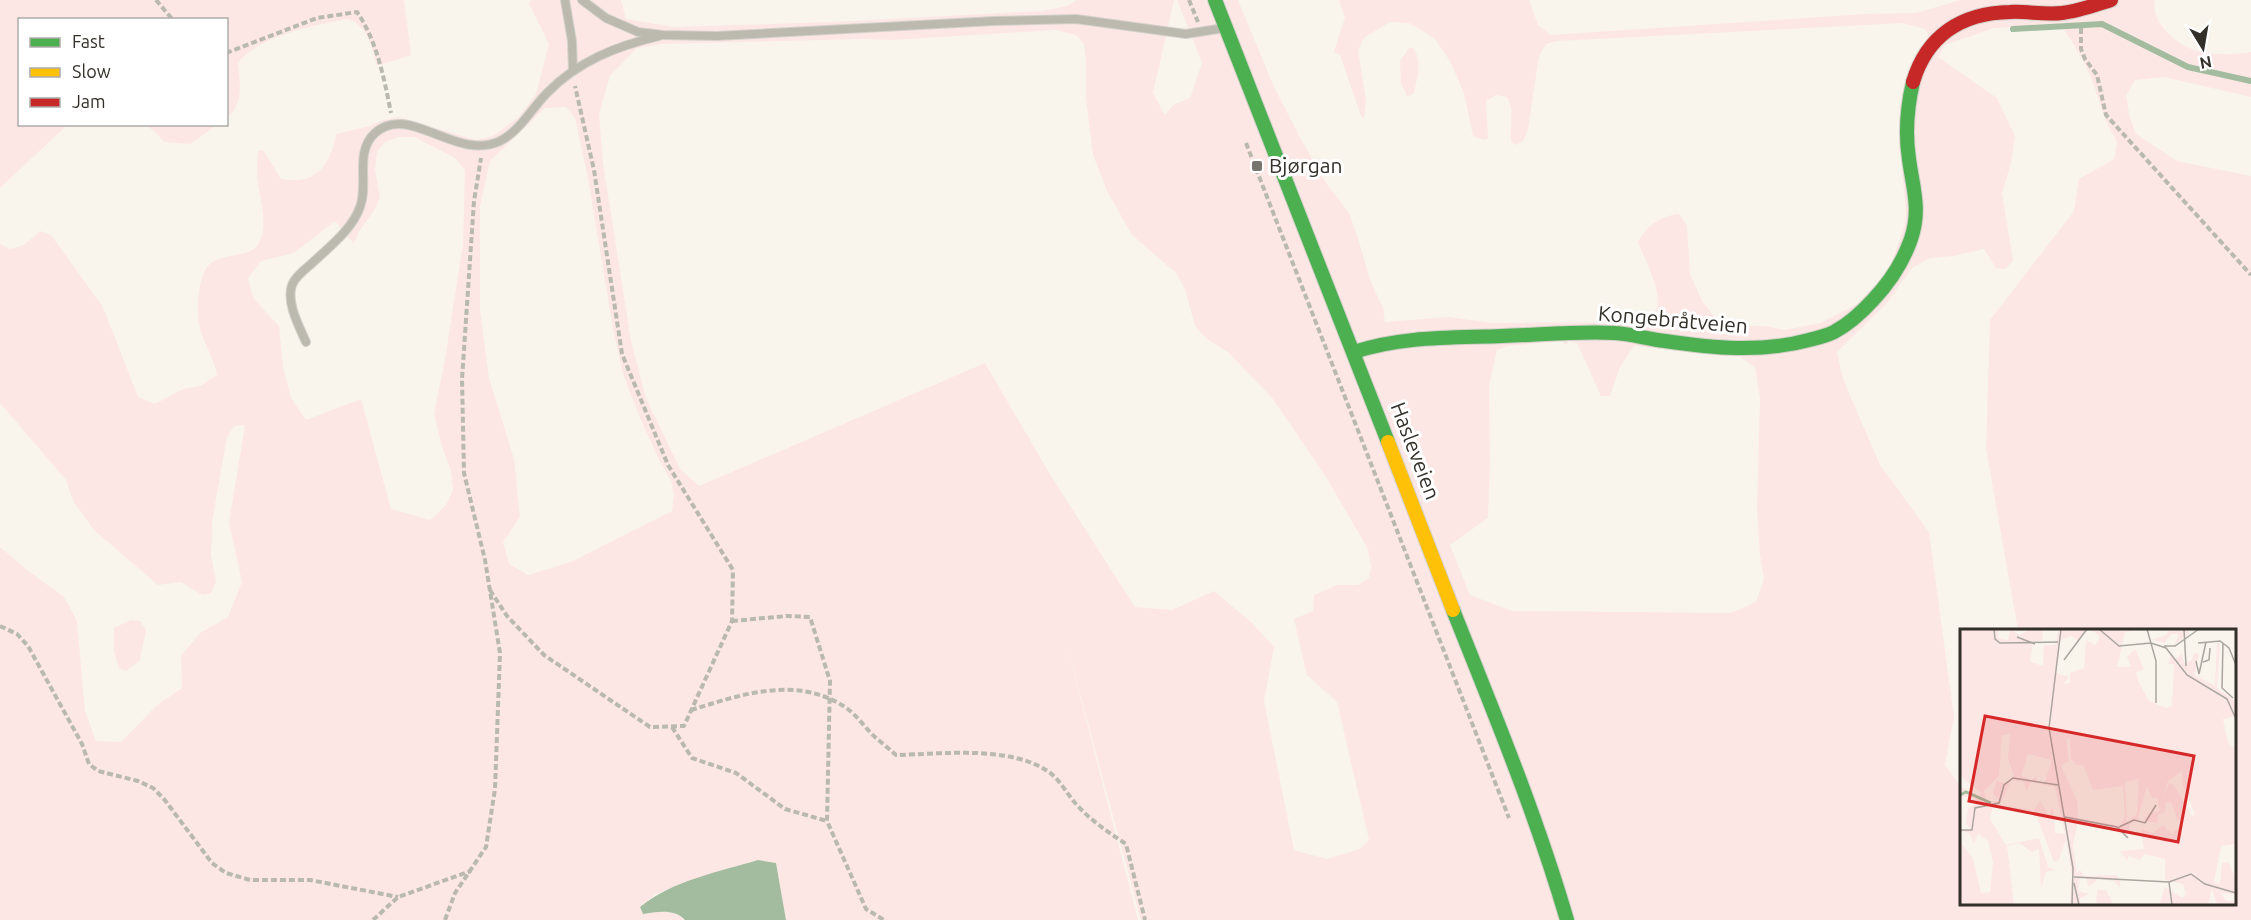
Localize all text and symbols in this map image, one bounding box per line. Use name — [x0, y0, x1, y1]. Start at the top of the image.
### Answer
legend — [18, 18, 228, 126]
north arrow — [2173, 18, 2233, 78]
text: Fast — [72, 31, 105, 51]
text: N — [2198, 53, 2213, 73]
text: Slow — [72, 61, 111, 81]
text: Jam — [72, 91, 106, 111]
place label: Bjørgan — [1269, 153, 1343, 177]
marker: Bjørgan — [1250, 159, 1264, 173]
street label: Kongebråtveien — [1597, 301, 1749, 338]
street label: Hasleveien — [1386, 399, 1445, 503]
inset map — [1960, 629, 2236, 905]

